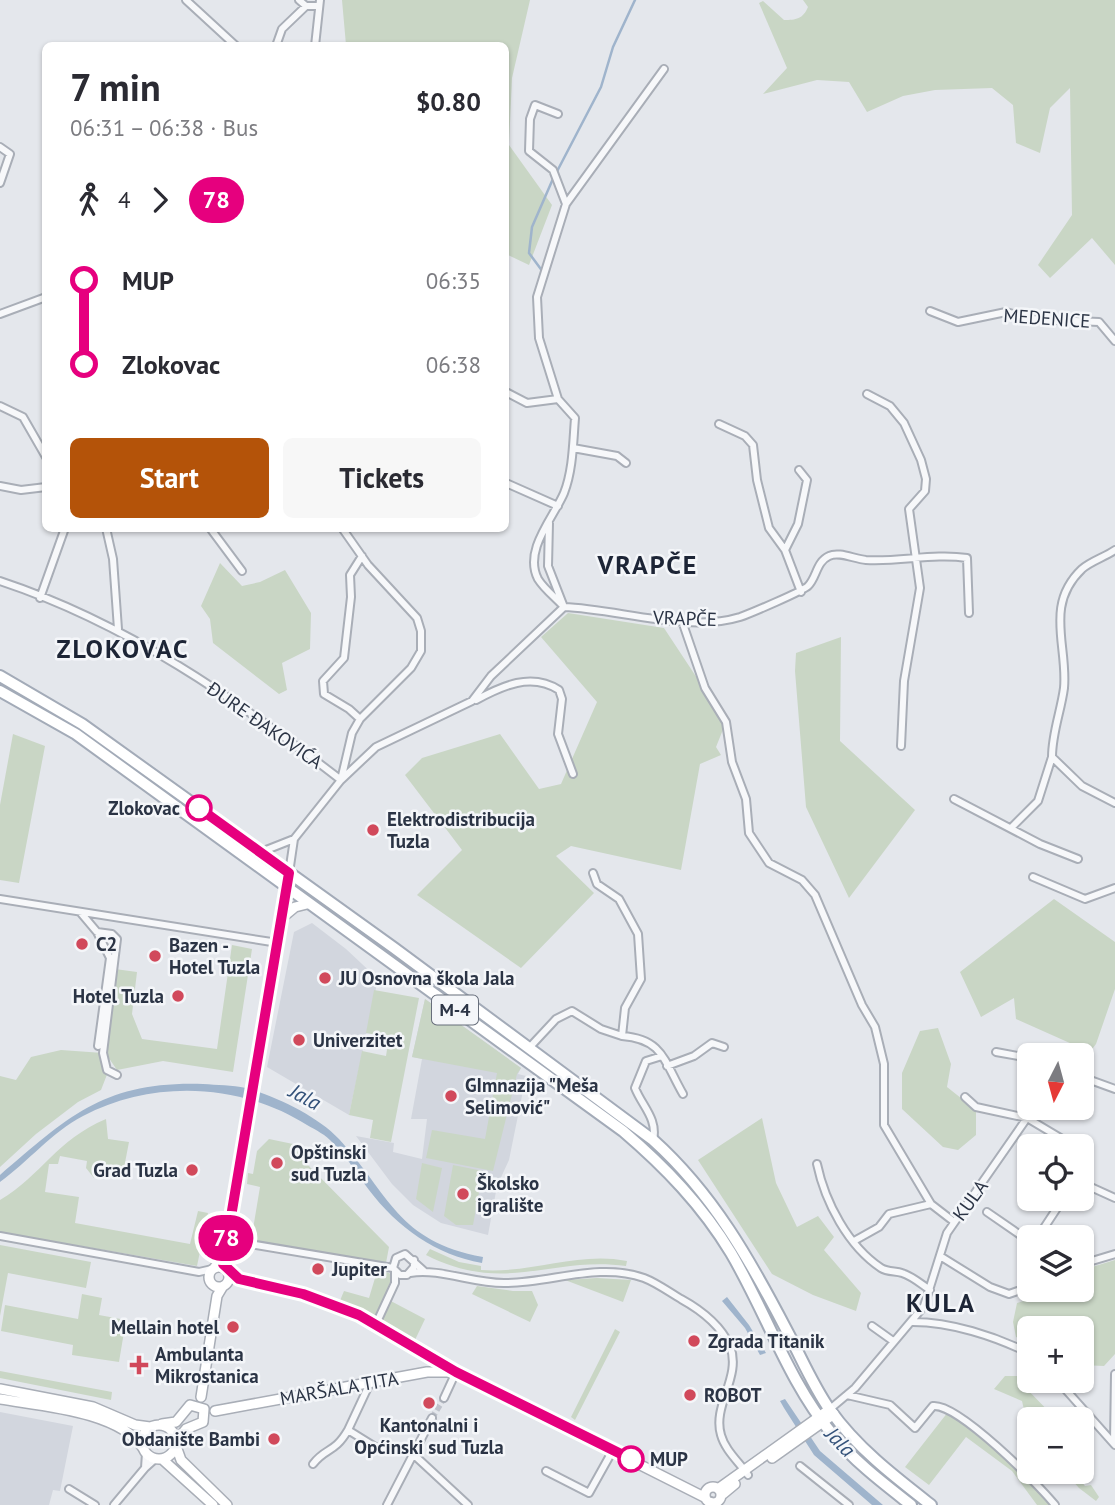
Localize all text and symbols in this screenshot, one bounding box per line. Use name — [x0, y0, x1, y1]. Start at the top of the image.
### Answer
text: 7 min — [70, 62, 161, 111]
text: $0.80 — [416, 85, 481, 118]
text: 06:31 – 06:38 · Bus — [70, 113, 258, 142]
icon: walk — [70, 181, 108, 219]
icon: forward — [141, 181, 179, 219]
text: 78 — [203, 184, 230, 215]
text: 4 — [118, 185, 131, 214]
text: MUP — [122, 264, 174, 297]
text: 06:35 — [426, 266, 481, 295]
street label: MEDENICE — [1003, 303, 1091, 333]
text: Zlokovac — [122, 348, 220, 381]
text: 06:38 — [426, 350, 481, 379]
button: Start — [70, 438, 269, 518]
button: Tickets — [283, 438, 481, 518]
district label: VRAPČE — [597, 548, 698, 581]
street label: VRAPČE — [652, 605, 717, 631]
district label: ZLOKOVAC — [57, 632, 189, 665]
street label: ĐURE ĐAKOVIĆA — [202, 676, 327, 774]
marker: Zlokovac — [186, 795, 212, 821]
place label: Zlokovac — [108, 796, 180, 820]
place label: Elektrodistribucija Tuzla — [387, 807, 535, 853]
marker: Elektrodistribucija Tuzla — [365, 822, 381, 838]
place label: C2 — [96, 932, 117, 956]
place label: Bazen - Hotel Tuzla — [169, 933, 260, 979]
marker: C2 — [74, 936, 90, 952]
marker: Bazen - Hotel Tuzla — [147, 948, 163, 964]
place label: JU Osnovna škola Jala — [338, 966, 514, 990]
marker: JU Osnovna škola Jala — [317, 970, 333, 986]
place label: Hotel Tuzla — [73, 984, 164, 1008]
marker: Hotel Tuzla — [170, 988, 186, 1004]
road number: M-4 — [432, 995, 478, 1024]
place label: Univerzitet — [313, 1028, 403, 1052]
marker: Univerzitet — [291, 1032, 307, 1048]
north arrow — [1017, 1043, 1094, 1120]
map controls — [1017, 1043, 1094, 1484]
place label: GImnazija "Meša Selimović" — [465, 1073, 599, 1119]
water label: Jala — [283, 1076, 326, 1116]
marker: GImnazija "Meša Selimović" — [443, 1088, 459, 1104]
button: locate — [1017, 1134, 1094, 1211]
place label: Opštinski sud Tuzla — [291, 1140, 367, 1186]
marker: Opštinski sud Tuzla — [269, 1155, 285, 1171]
place label: Grad Tuzla — [93, 1158, 178, 1182]
marker: Grad Tuzla — [184, 1162, 200, 1178]
place label: Školsko igralište — [477, 1171, 543, 1217]
street label: KULA — [947, 1175, 993, 1225]
marker: Školsko igralište — [455, 1186, 471, 1202]
line badge: 78 — [194, 1215, 258, 1261]
text: 78 — [212, 1222, 240, 1253]
button: layers — [1017, 1225, 1094, 1302]
place label: Jupiter — [331, 1257, 387, 1281]
marker: Jupiter — [310, 1261, 326, 1277]
district label: KULA — [906, 1286, 976, 1319]
place label: Mellain hotel — [111, 1315, 219, 1339]
button: + — [1017, 1316, 1094, 1393]
marker: Mellain hotel — [225, 1319, 241, 1335]
place label: Zgrada Titanik — [708, 1329, 825, 1353]
marker: Zgrada Titanik — [686, 1333, 702, 1349]
place label: Ambulanta Mikrostanica — [155, 1342, 259, 1388]
marker: Ambulanta Mikrostanica — [129, 1355, 149, 1375]
street label: MARŠALA TITA — [278, 1366, 400, 1410]
place label: ROBOT — [704, 1383, 762, 1407]
marker: ROBOT — [682, 1387, 698, 1403]
marker: Kantonalni i Općinski sud Tuzla — [421, 1395, 437, 1411]
button: − — [1017, 1407, 1094, 1484]
place label: Kantonalni i Općinski sud Tuzla — [354, 1413, 504, 1459]
water label: Jala — [818, 1419, 862, 1463]
place label: Obdanište Bambi — [122, 1427, 260, 1451]
marker: Obdanište Bambi — [266, 1431, 282, 1447]
marker: MUP — [618, 1446, 644, 1472]
place label: MUP — [650, 1447, 688, 1471]

